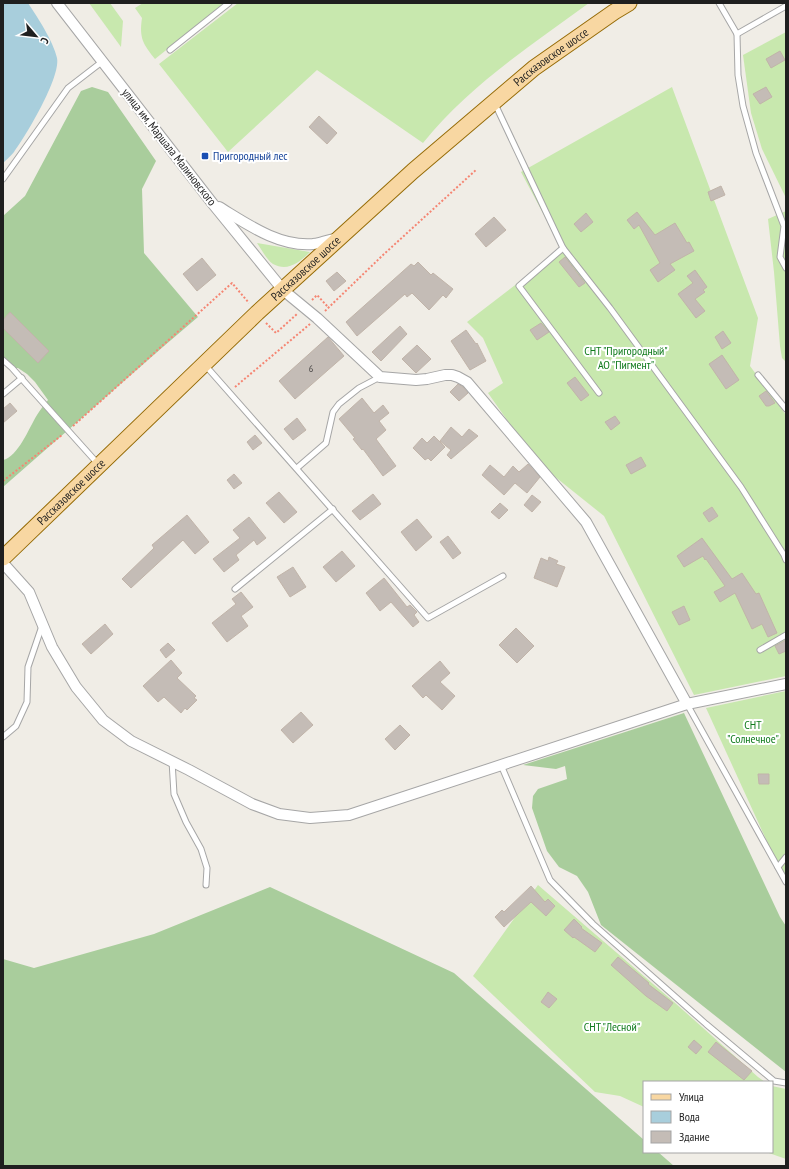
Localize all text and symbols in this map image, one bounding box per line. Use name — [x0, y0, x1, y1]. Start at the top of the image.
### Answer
north arrow — [16, 16, 56, 56]
street label: Рассказовское шоссе — [510, 24, 591, 89]
text: С — [37, 35, 52, 46]
street label: улица им. Маршала Малиновского — [119, 85, 220, 208]
place label: Пригородный лес — [213, 148, 288, 163]
marker: Пригородный лес — [200, 151, 210, 161]
street label: Рассказовское шоссе — [268, 233, 344, 304]
park label: СНТ "Пригородный" АО "Пигмент" — [584, 343, 668, 372]
house number: 6 — [309, 362, 314, 375]
street label: Рассказовское шоссе — [34, 455, 108, 528]
park label: СНТ "Солнечное" — [727, 717, 779, 746]
park label: СНТ "Лесной" — [584, 1019, 640, 1034]
legend — [643, 1081, 773, 1153]
text: Улица — [679, 1089, 704, 1104]
text: Вода — [679, 1109, 700, 1124]
text: Здание — [679, 1129, 710, 1144]

